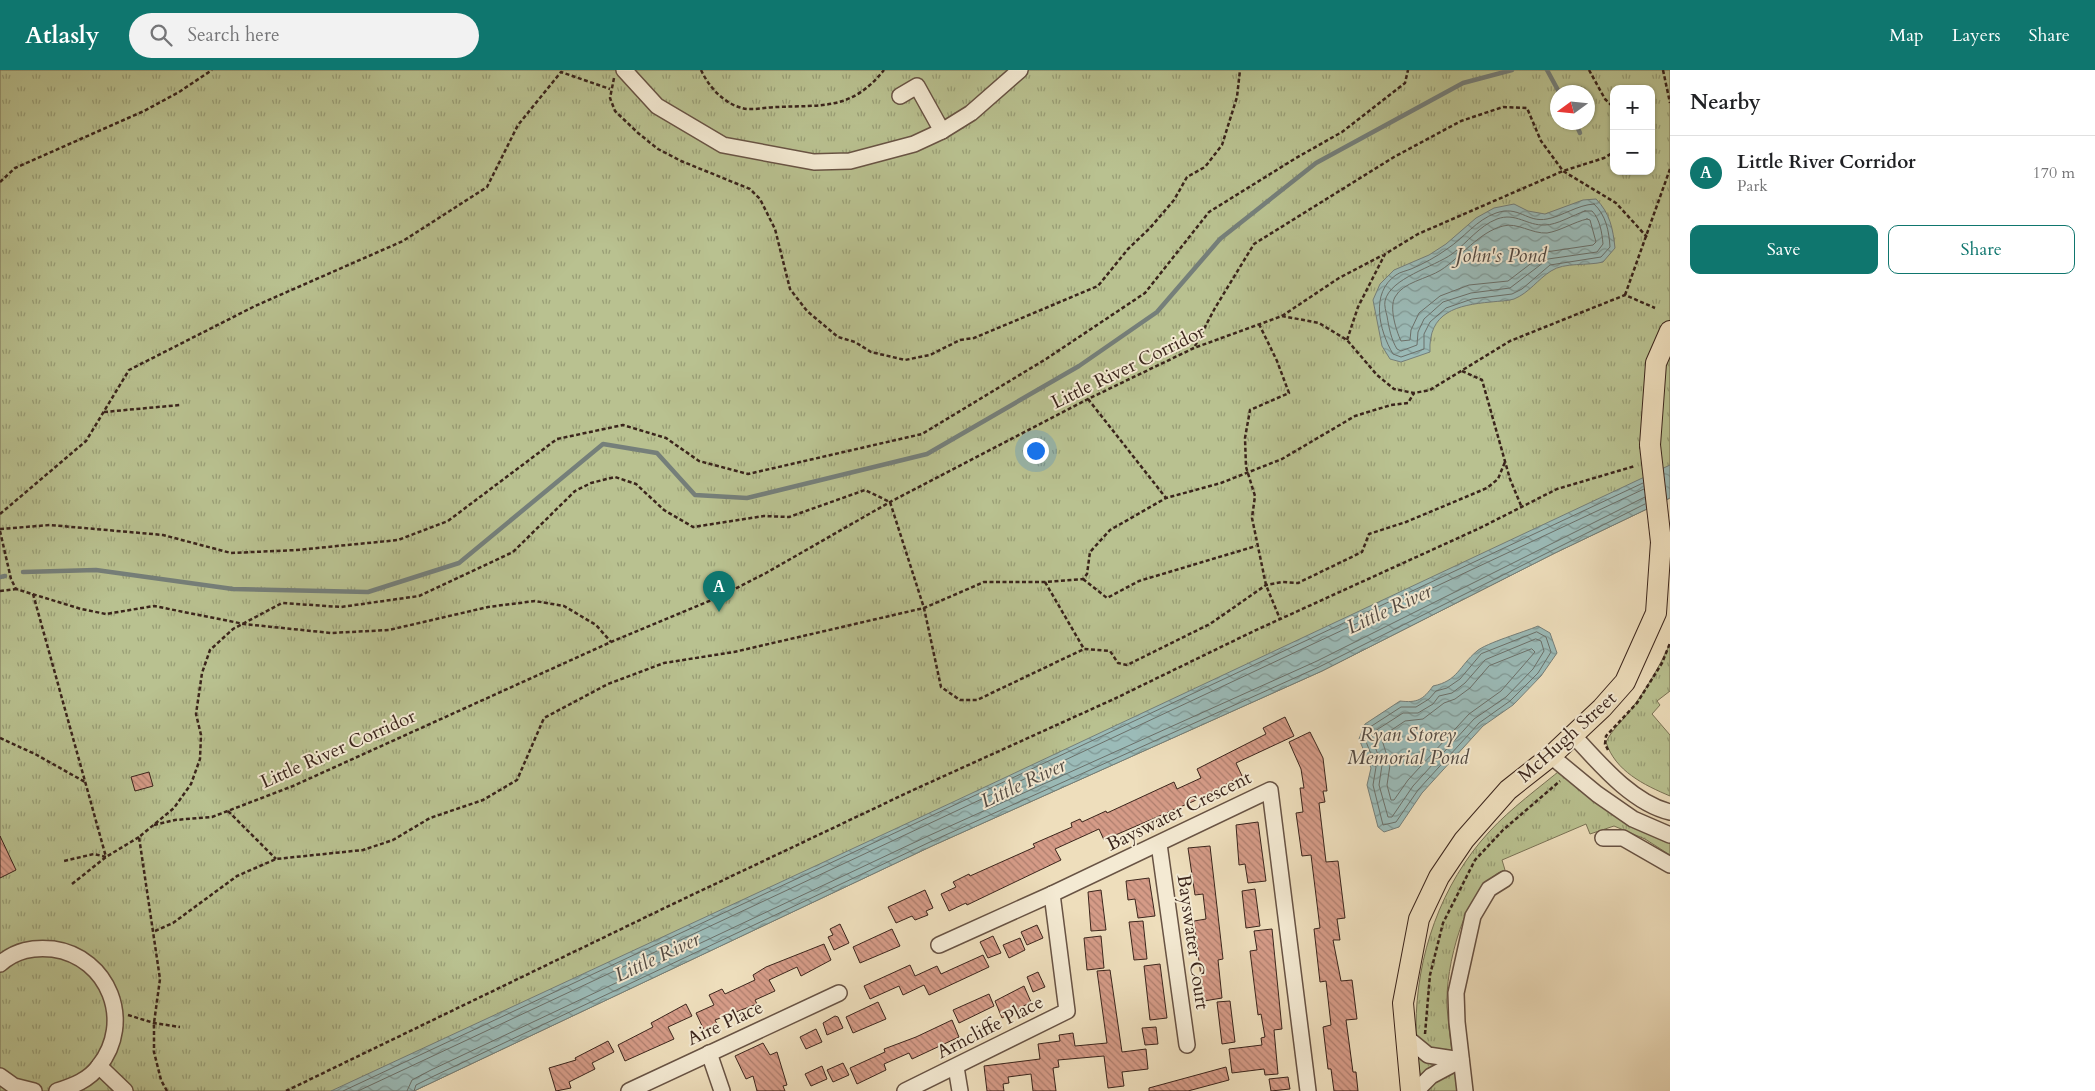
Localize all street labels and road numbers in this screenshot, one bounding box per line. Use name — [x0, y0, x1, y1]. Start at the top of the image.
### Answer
street label: Little River Corridor — [1047, 319, 1209, 415]
street label: McHugh Street — [1512, 686, 1622, 788]
street label: Little River Corridor — [256, 703, 420, 795]
street label: Bayswater Crescent — [1102, 765, 1256, 857]
street label: Bayswater Court — [1171, 873, 1215, 1011]
street label: Arncliffe Place — [932, 989, 1048, 1065]
street label: Aire Place — [683, 994, 767, 1052]

